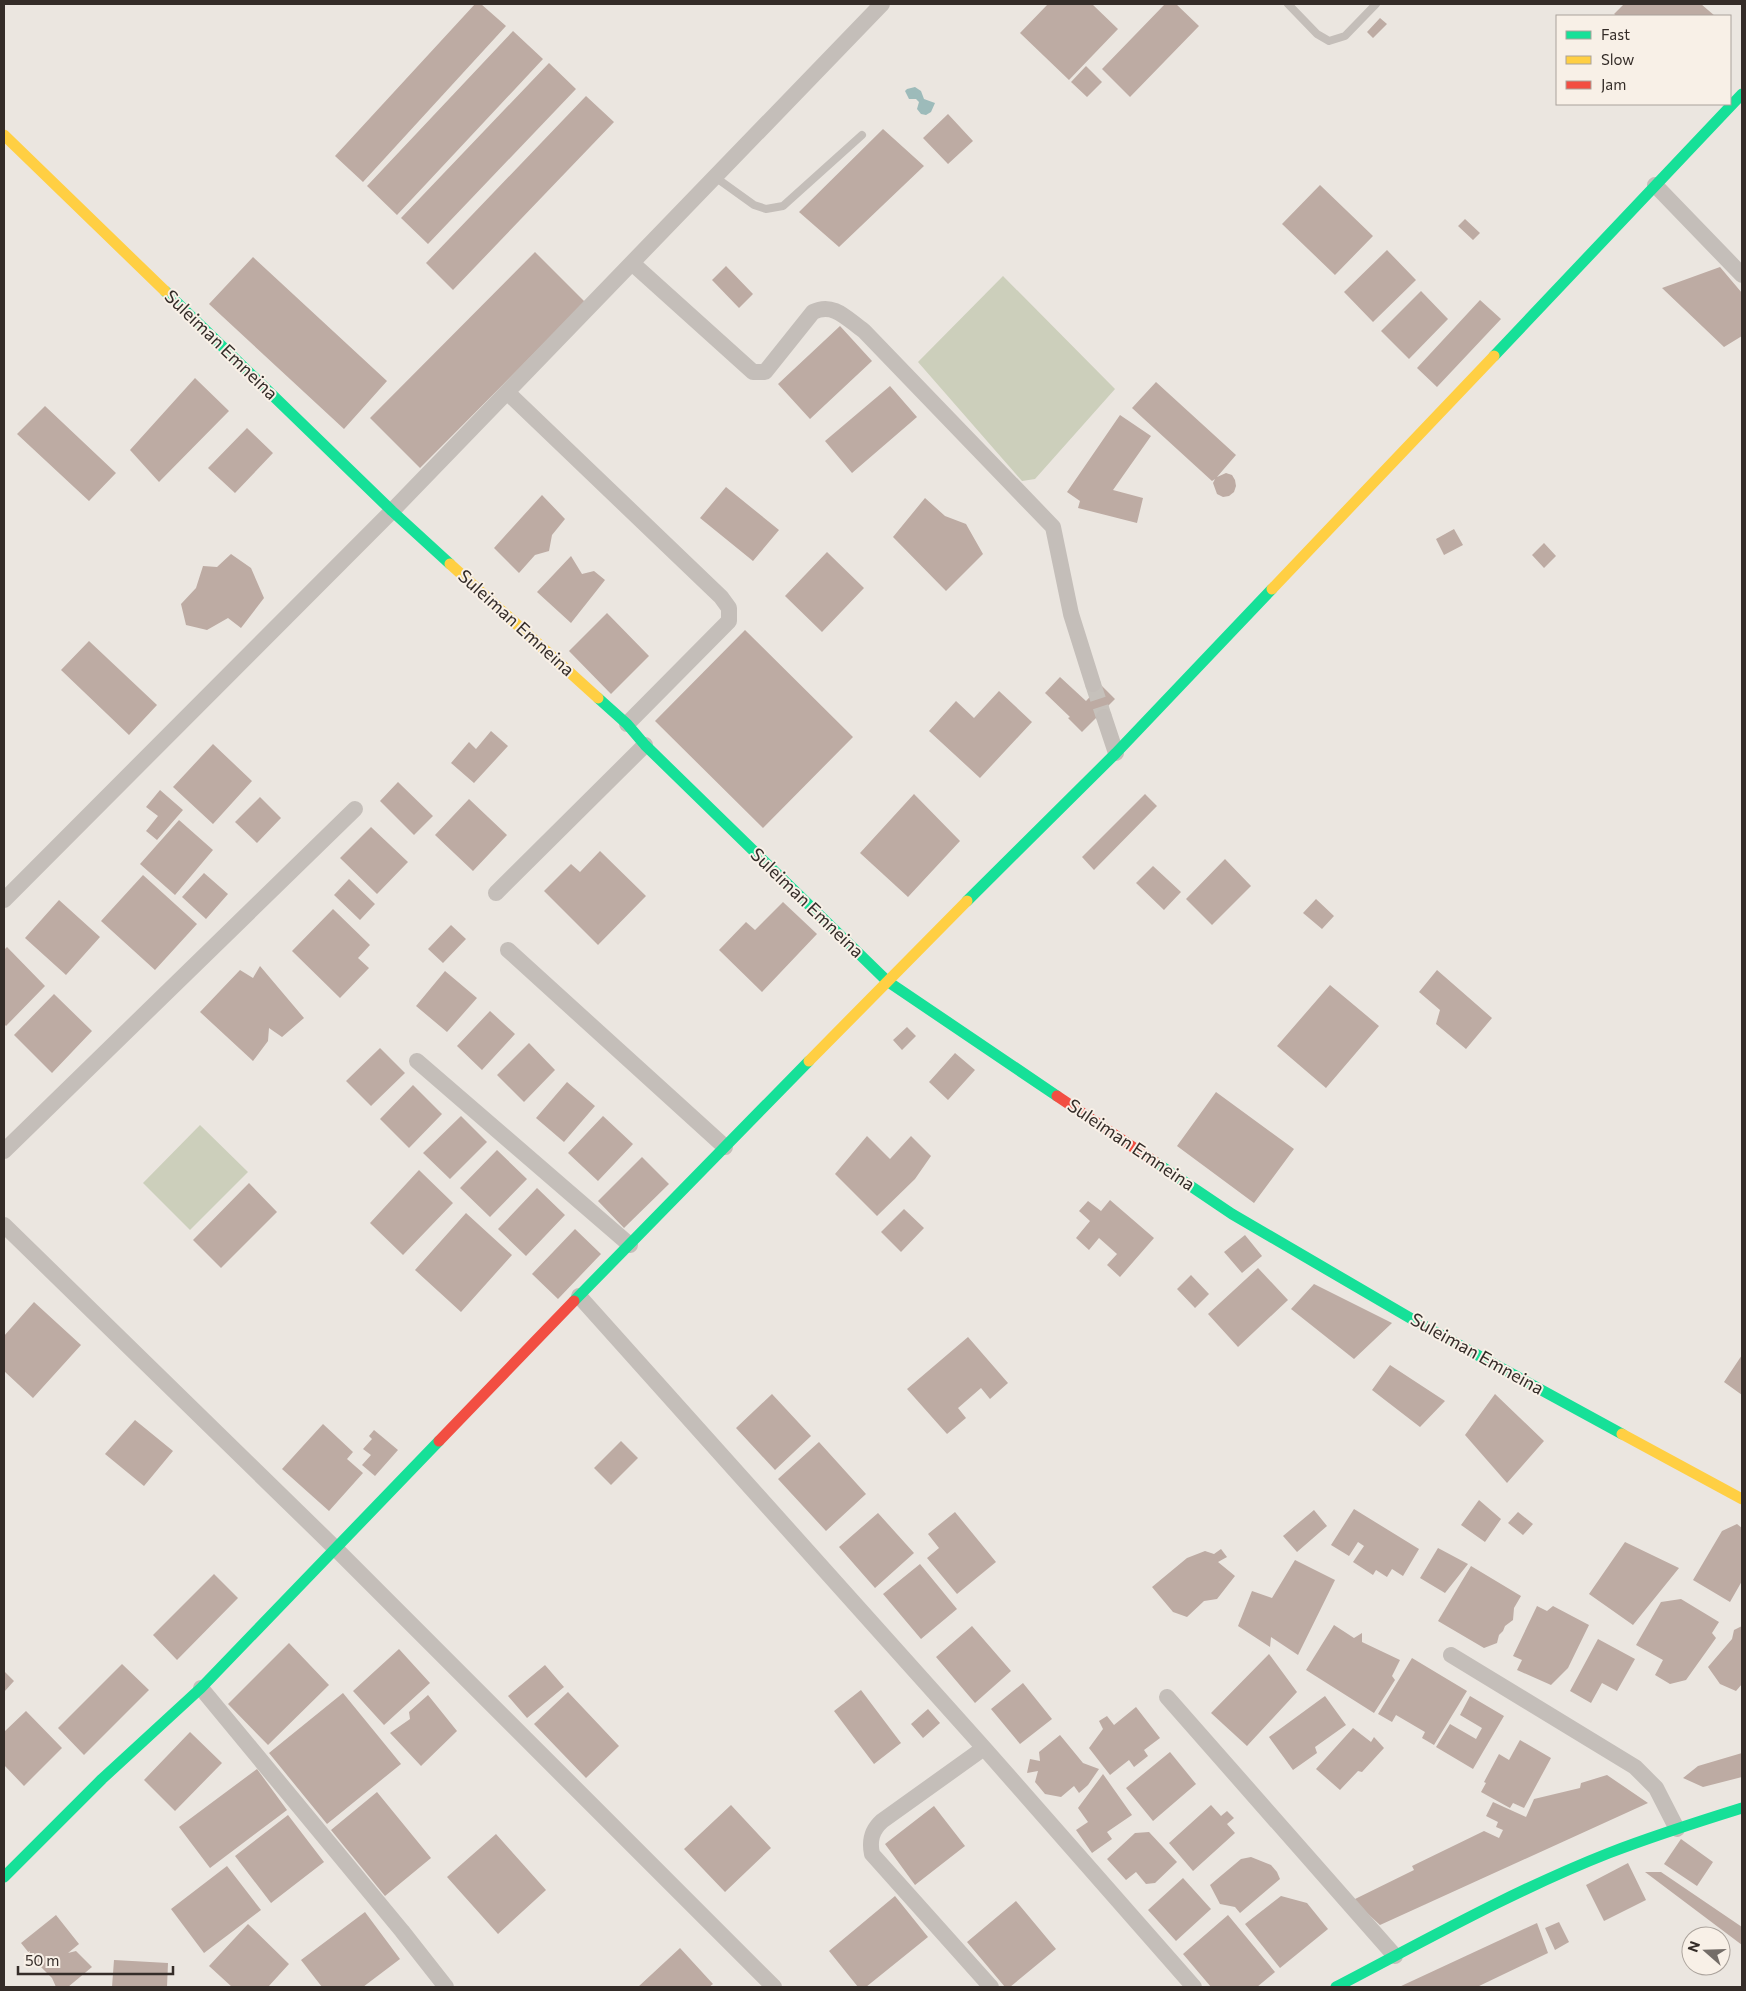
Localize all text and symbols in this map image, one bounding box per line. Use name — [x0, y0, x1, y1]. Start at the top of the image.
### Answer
legend — [1556, 15, 1731, 105]
text: Fast — [1601, 25, 1630, 43]
text: Slow — [1601, 50, 1634, 68]
text: Jam — [1601, 75, 1626, 93]
street label: Suleiman Emneina — [161, 285, 283, 404]
street label: Suleiman Emneina — [454, 564, 579, 680]
street label: Suleiman Emneina — [747, 843, 869, 962]
street label: Suleiman Emneina — [1064, 1093, 1199, 1195]
street label: Suleiman Emneina — [1407, 1307, 1548, 1399]
north arrow — [1681, 1926, 1731, 1976]
text: N — [1684, 1939, 1703, 1954]
scale bar — [18, 1944, 172, 1976]
text: 50 m — [25, 1951, 59, 1969]

